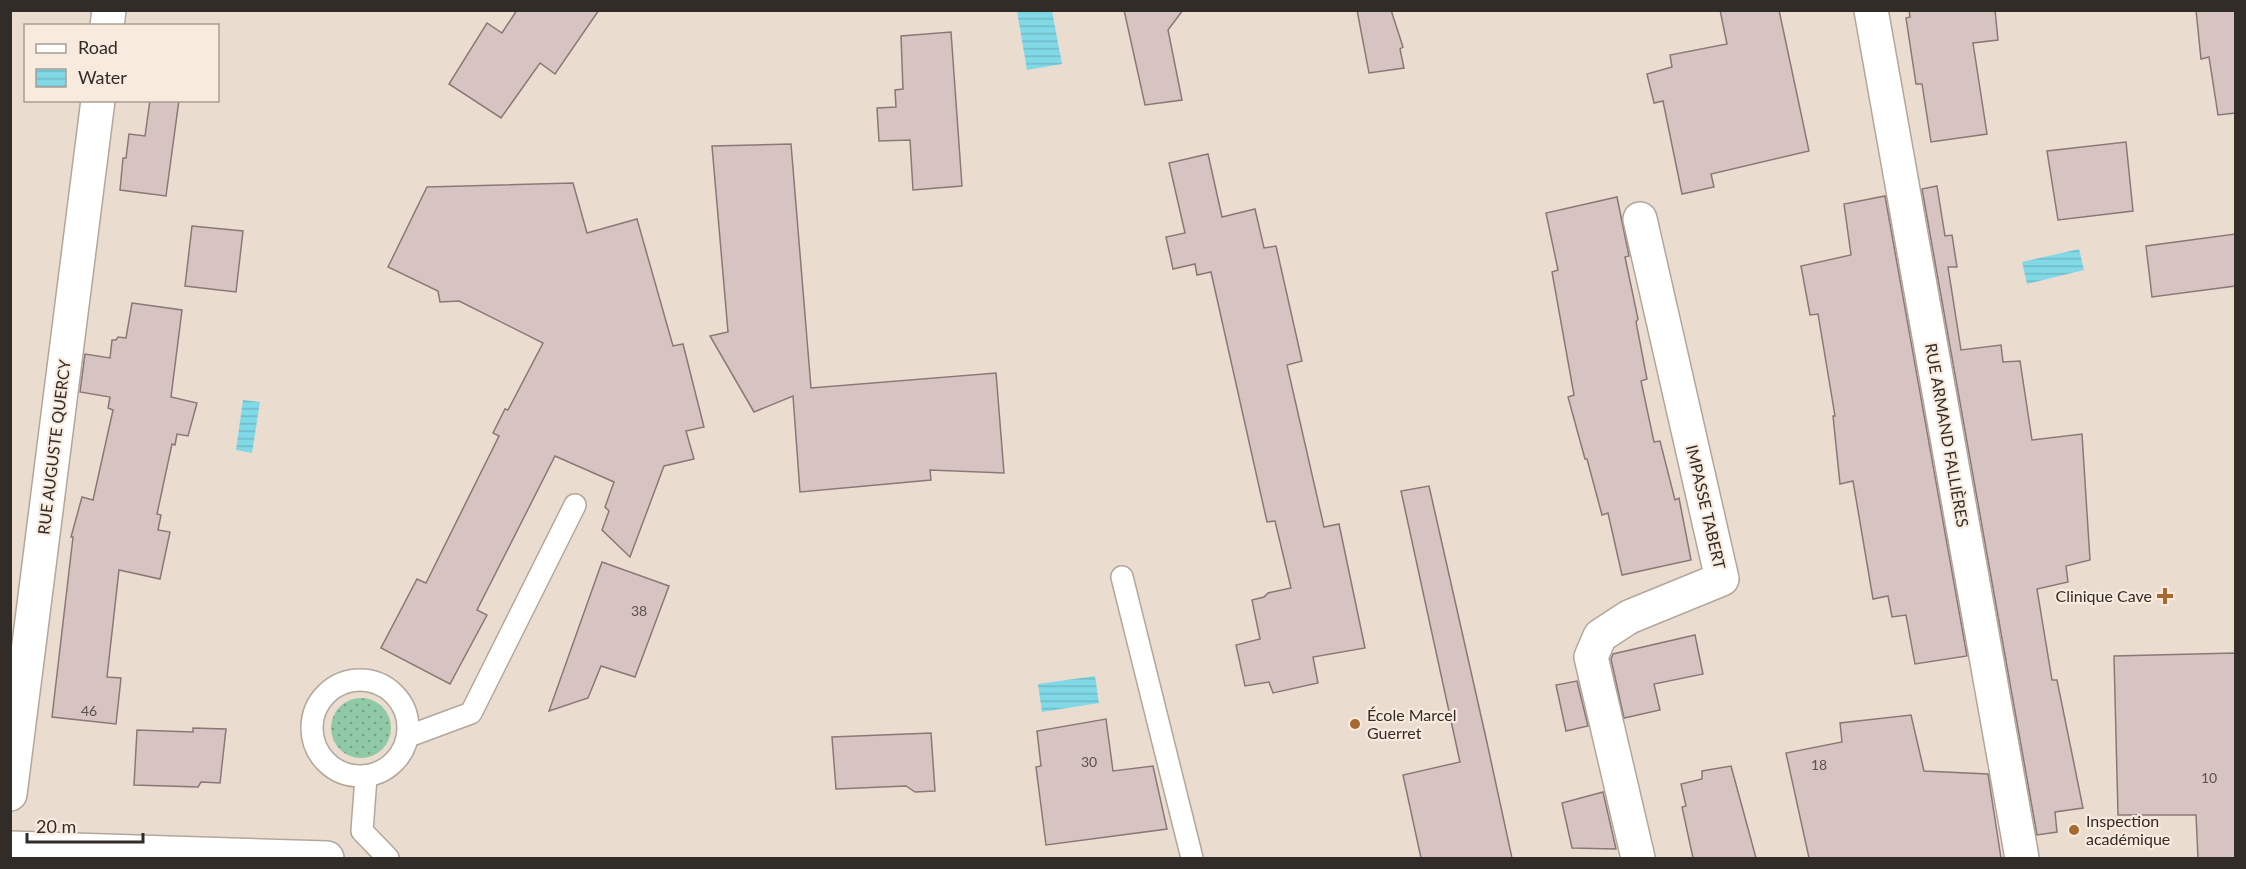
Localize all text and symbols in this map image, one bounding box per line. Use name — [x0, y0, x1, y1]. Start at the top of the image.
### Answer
legend — [24, 24, 219, 102]
text: Road — [78, 36, 118, 58]
text: Water — [78, 66, 127, 88]
street label: RUE ARMAND FALLIÈRES — [1922, 341, 1973, 528]
street label: RUE AUGUSTE QUERCY — [33, 358, 74, 536]
street label: IMPASSE TABERT — [1683, 443, 1730, 571]
place label: Clinique Cave — [2056, 586, 2152, 605]
marker: Clinique Cave — [2156, 587, 2174, 605]
house number: 38 — [631, 602, 647, 619]
house number: 46 — [81, 702, 97, 719]
place label: École Marcel Guerret — [1367, 705, 1457, 742]
marker: École Marcel Guerret — [1348, 717, 1362, 731]
house number: 30 — [1081, 753, 1097, 770]
house number: 18 — [1811, 756, 1827, 773]
house number: 10 — [2201, 769, 2217, 786]
scale bar — [27, 806, 142, 844]
place label: Inspection académique — [2086, 811, 2170, 848]
text: 20 m — [36, 815, 76, 837]
marker: Inspection académique — [2067, 823, 2081, 837]

